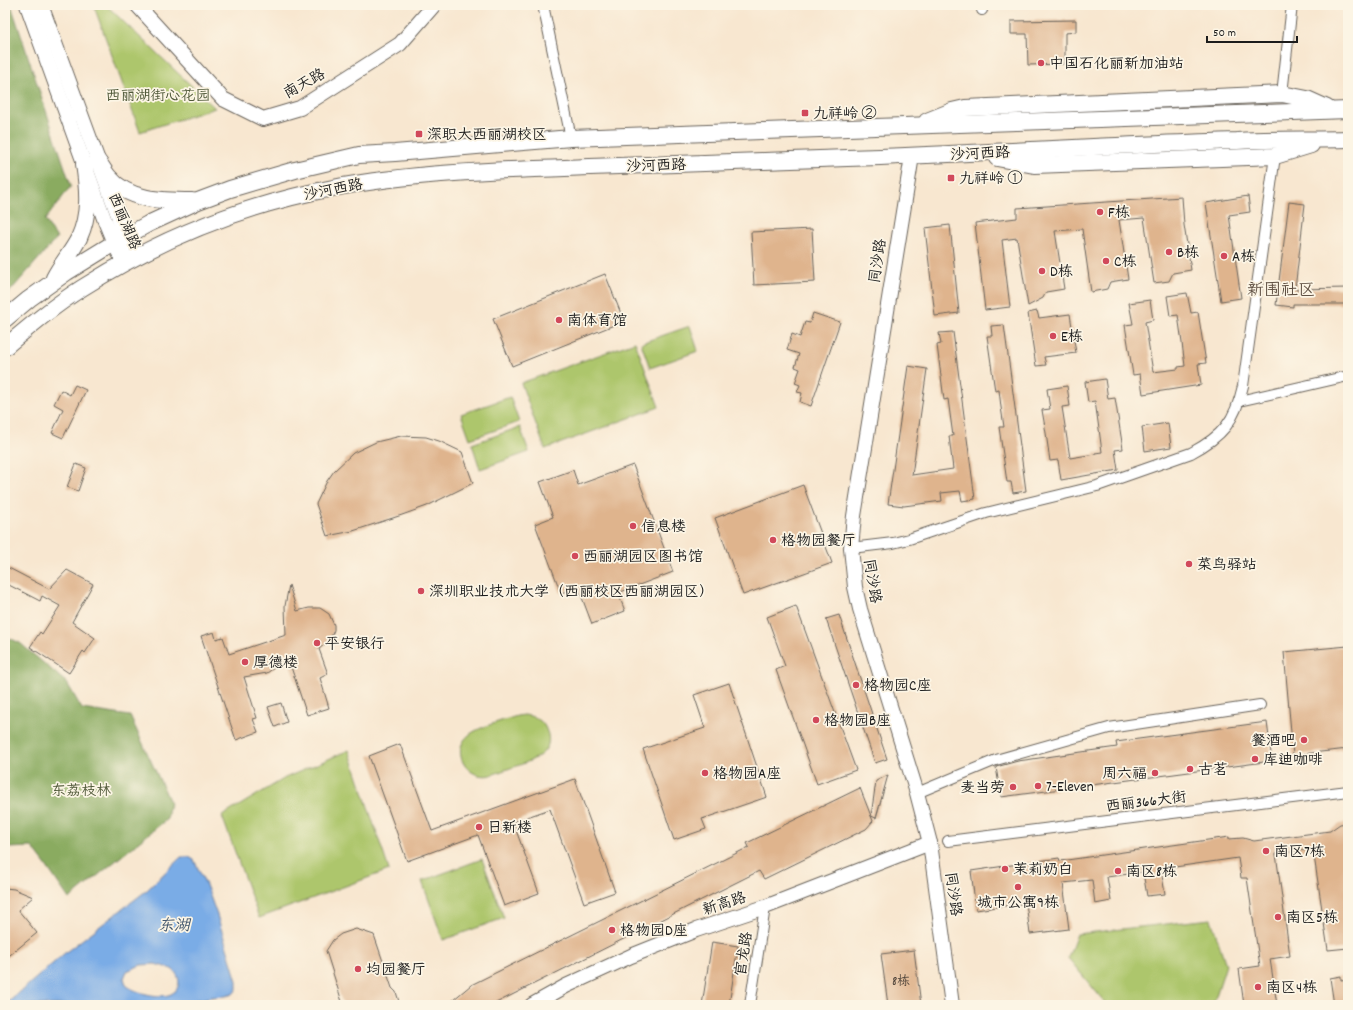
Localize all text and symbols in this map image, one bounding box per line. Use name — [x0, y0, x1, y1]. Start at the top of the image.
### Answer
scale bar — [1207, 18, 1297, 44]
text: 50 m — [1213, 25, 1236, 42]
place label: 中国石化丽新加油站 — [1049, 54, 1184, 76]
marker: 中国石化丽新加油站 — [1036, 58, 1046, 68]
street label: 南天路 — [280, 64, 330, 105]
park label: 西丽湖街心花园 — [105, 86, 211, 108]
place label: 九祥岭 ② — [813, 104, 876, 126]
marker: 九祥岭 ② — [800, 108, 810, 118]
place label: 深职大西丽湖校区 — [427, 125, 547, 147]
marker: 深职大西丽湖校区 — [414, 129, 424, 139]
street label: 沙河西路 — [950, 142, 1011, 168]
street label: 沙河西路 — [626, 155, 686, 179]
place label: 九祥岭 ① — [959, 169, 1022, 191]
marker: 九祥岭 ① — [946, 173, 956, 183]
street label: 沙河西路 — [302, 174, 365, 207]
street label: 西丽湖路 — [101, 190, 145, 254]
place label: F栋 — [1108, 203, 1130, 225]
marker: F栋 — [1095, 207, 1105, 217]
street label: 同沙路 — [865, 237, 893, 285]
place label: B栋 — [1177, 243, 1199, 265]
marker: B栋 — [1164, 247, 1174, 257]
place label: A栋 — [1232, 247, 1255, 269]
marker: A栋 — [1219, 251, 1229, 261]
place label: C栋 — [1114, 252, 1136, 274]
marker: C栋 — [1101, 256, 1111, 266]
place label: D栋 — [1050, 262, 1073, 284]
marker: D栋 — [1037, 266, 1047, 276]
district label: 新围社区 — [1247, 280, 1315, 304]
place label: 南体育馆 — [567, 311, 627, 333]
marker: 南体育馆 — [554, 315, 564, 325]
place label: E栋 — [1061, 327, 1083, 349]
marker: E栋 — [1048, 331, 1058, 341]
place label: 信息楼 — [641, 517, 686, 539]
marker: 信息楼 — [628, 521, 638, 531]
place label: 格物园餐厅 — [781, 531, 856, 553]
marker: 格物园餐厅 — [768, 535, 778, 545]
place label: 西丽湖园区图书馆 — [583, 547, 703, 569]
marker: 西丽湖园区图书馆 — [570, 551, 580, 561]
place label: 菜鸟驿站 — [1197, 555, 1257, 577]
street label: 同沙路 — [857, 557, 885, 605]
marker: 菜鸟驿站 — [1184, 559, 1194, 569]
place label: 深圳职业技术大学（西丽校区西丽湖园区） — [429, 582, 714, 604]
marker: 深圳职业技术大学（西丽校区西丽湖园区） — [416, 586, 426, 596]
place label: 平安银行 — [325, 634, 385, 656]
marker: 平安银行 — [312, 638, 322, 648]
place label: 厚德楼 — [253, 653, 298, 675]
marker: 厚德楼 — [240, 657, 250, 667]
place label: 格物园C座 — [864, 676, 931, 698]
marker: 格物园C座 — [851, 680, 861, 690]
place label: 格物园B座 — [824, 711, 891, 733]
marker: 格物园B座 — [811, 715, 821, 725]
place label: 餐酒吧 — [1251, 731, 1296, 753]
marker: 餐酒吧 — [1299, 735, 1309, 745]
place label: 库迪咖啡 — [1263, 750, 1323, 772]
marker: 库迪咖啡 — [1250, 754, 1260, 764]
place label: 古茗 — [1198, 760, 1228, 782]
place label: 格物园A座 — [713, 764, 781, 786]
place label: 周六福 — [1102, 764, 1147, 786]
marker: 古茗 — [1185, 764, 1195, 774]
marker: 格物园A座 — [700, 768, 710, 778]
marker: 周六福 — [1150, 768, 1160, 778]
place label: 7-Eleven — [1046, 777, 1094, 799]
place label: 麦当劳 — [960, 778, 1005, 800]
park label: 东荔枝林 — [51, 781, 111, 803]
marker: 7-Eleven — [1033, 781, 1043, 791]
marker: 麦当劳 — [1008, 782, 1018, 792]
street label: 西丽366大街 — [1105, 787, 1188, 819]
place label: 日新楼 — [487, 818, 532, 840]
marker: 日新楼 — [474, 822, 484, 832]
place label: 南区7栋 — [1274, 842, 1325, 864]
marker: 南区7栋 — [1261, 846, 1271, 856]
place label: 茉莉奶白 — [1013, 860, 1073, 882]
place label: 南区8栋 — [1126, 862, 1177, 884]
marker: 茉莉奶白 — [1000, 864, 1010, 874]
marker: 南区8栋 — [1113, 866, 1123, 876]
street label: 同沙路 — [938, 870, 966, 918]
marker: 城市公寓9栋 — [1013, 882, 1023, 892]
street label: 新高路 — [700, 887, 749, 922]
place label: 城市公寓9栋 — [977, 893, 1059, 915]
place label: 南区5栋 — [1286, 908, 1338, 930]
marker: 南区5栋 — [1273, 912, 1283, 922]
water label: 东湖 — [158, 915, 192, 938]
place label: 格物园D座 — [620, 921, 688, 943]
marker: 格物园D座 — [607, 925, 617, 935]
street label: 官龙路 — [731, 930, 759, 978]
place label: 均园餐厅 — [366, 960, 426, 982]
marker: 均园餐厅 — [353, 964, 363, 974]
house number: 8栋 — [892, 973, 910, 992]
place label: 南区4栋 — [1266, 978, 1317, 1000]
marker: 南区4栋 — [1253, 982, 1263, 992]

